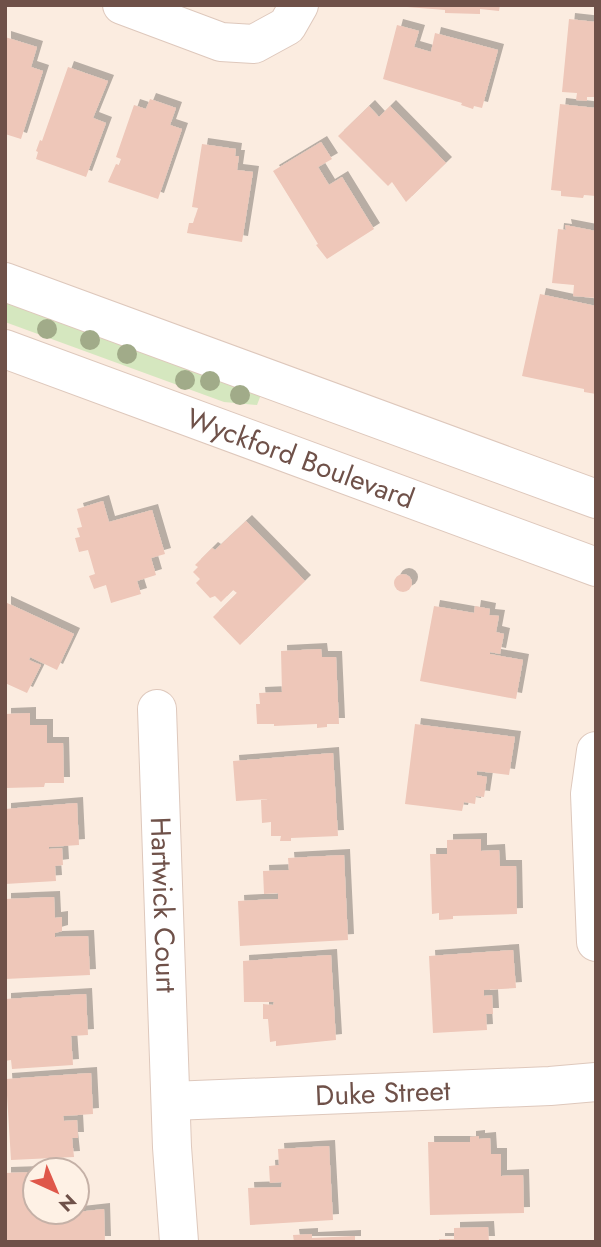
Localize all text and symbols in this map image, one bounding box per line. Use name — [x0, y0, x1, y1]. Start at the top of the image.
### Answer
street label: Wyckford Boulevard — [181, 397, 420, 519]
street label: Hartwick Court — [140, 816, 187, 994]
street label: Duke Street — [314, 1069, 452, 1116]
north arrow — [21, 1156, 91, 1226]
text: N — [53, 1188, 82, 1218]

